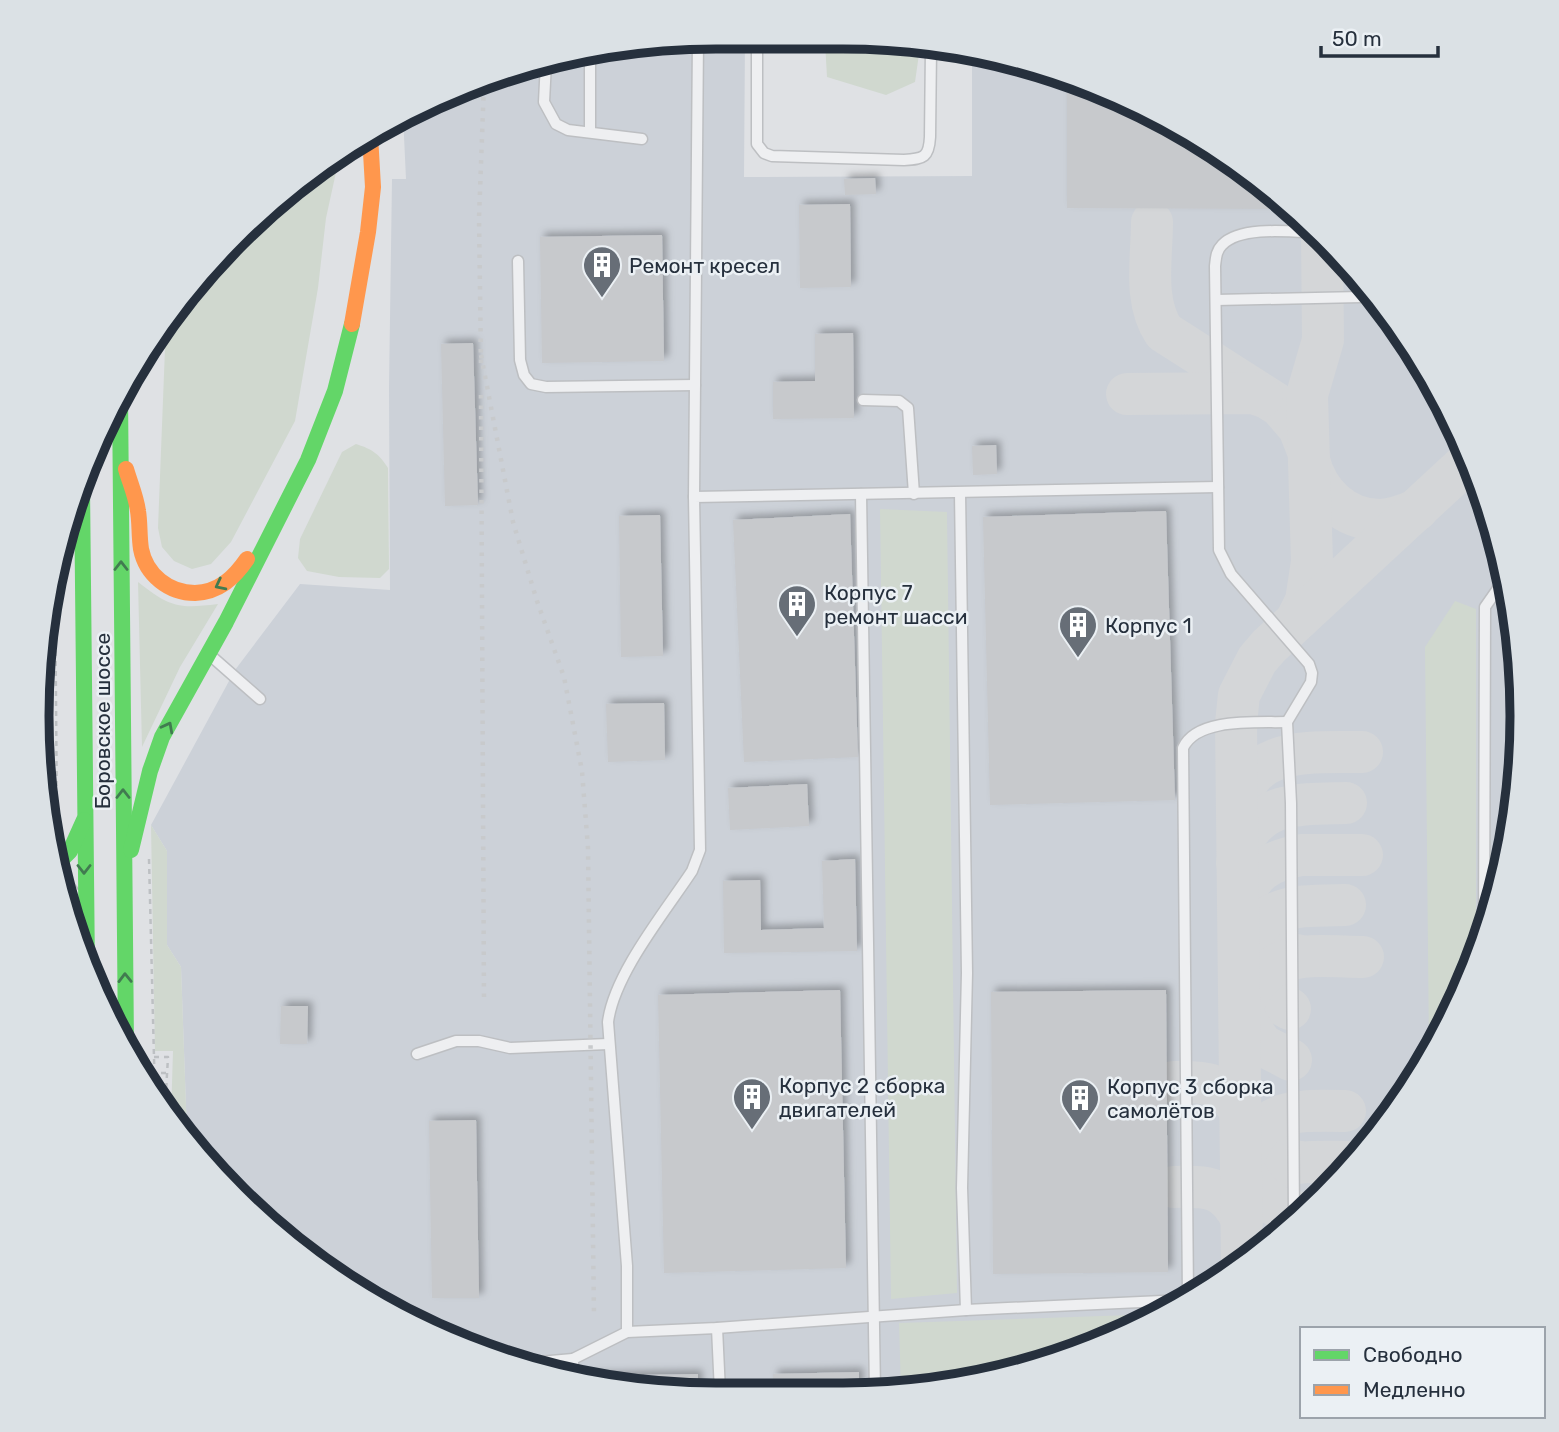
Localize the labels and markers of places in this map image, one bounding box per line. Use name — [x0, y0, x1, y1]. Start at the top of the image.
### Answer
building icon: Ремонт кресел — [581, 244, 623, 299]
place label: Ремонт кресел — [629, 253, 780, 278]
place label: Корпус 7 ремонт шасси — [824, 580, 967, 629]
building icon: Корпус 7 ремонт шасси — [776, 583, 818, 638]
building icon: Корпус 1 — [1057, 604, 1099, 659]
place label: Корпус 1 — [1105, 613, 1192, 638]
place label: Корпус 2 сборка двигателей — [779, 1073, 945, 1122]
place label: Корпус 3 сборка самолётов — [1107, 1074, 1274, 1123]
building icon: Корпус 2 сборка двигателей — [731, 1076, 773, 1131]
building icon: Корпус 3 сборка самолётов — [1059, 1077, 1101, 1132]

